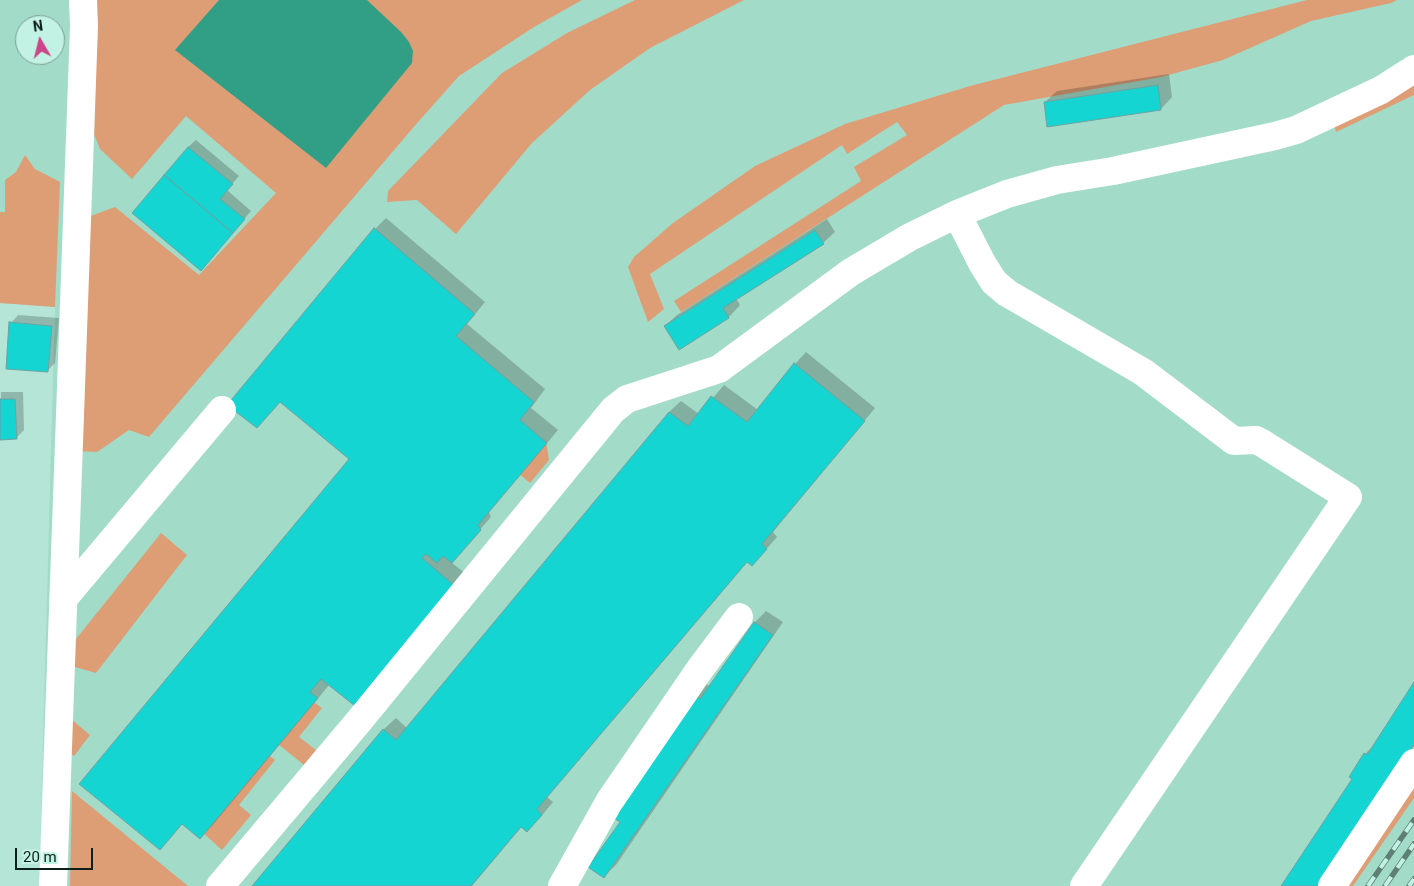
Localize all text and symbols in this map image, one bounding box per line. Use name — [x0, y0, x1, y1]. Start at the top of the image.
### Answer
north arrow — [15, 15, 65, 65]
text: N — [32, 18, 44, 35]
scale bar — [18, 838, 95, 870]
text: 20 m — [23, 848, 57, 866]

